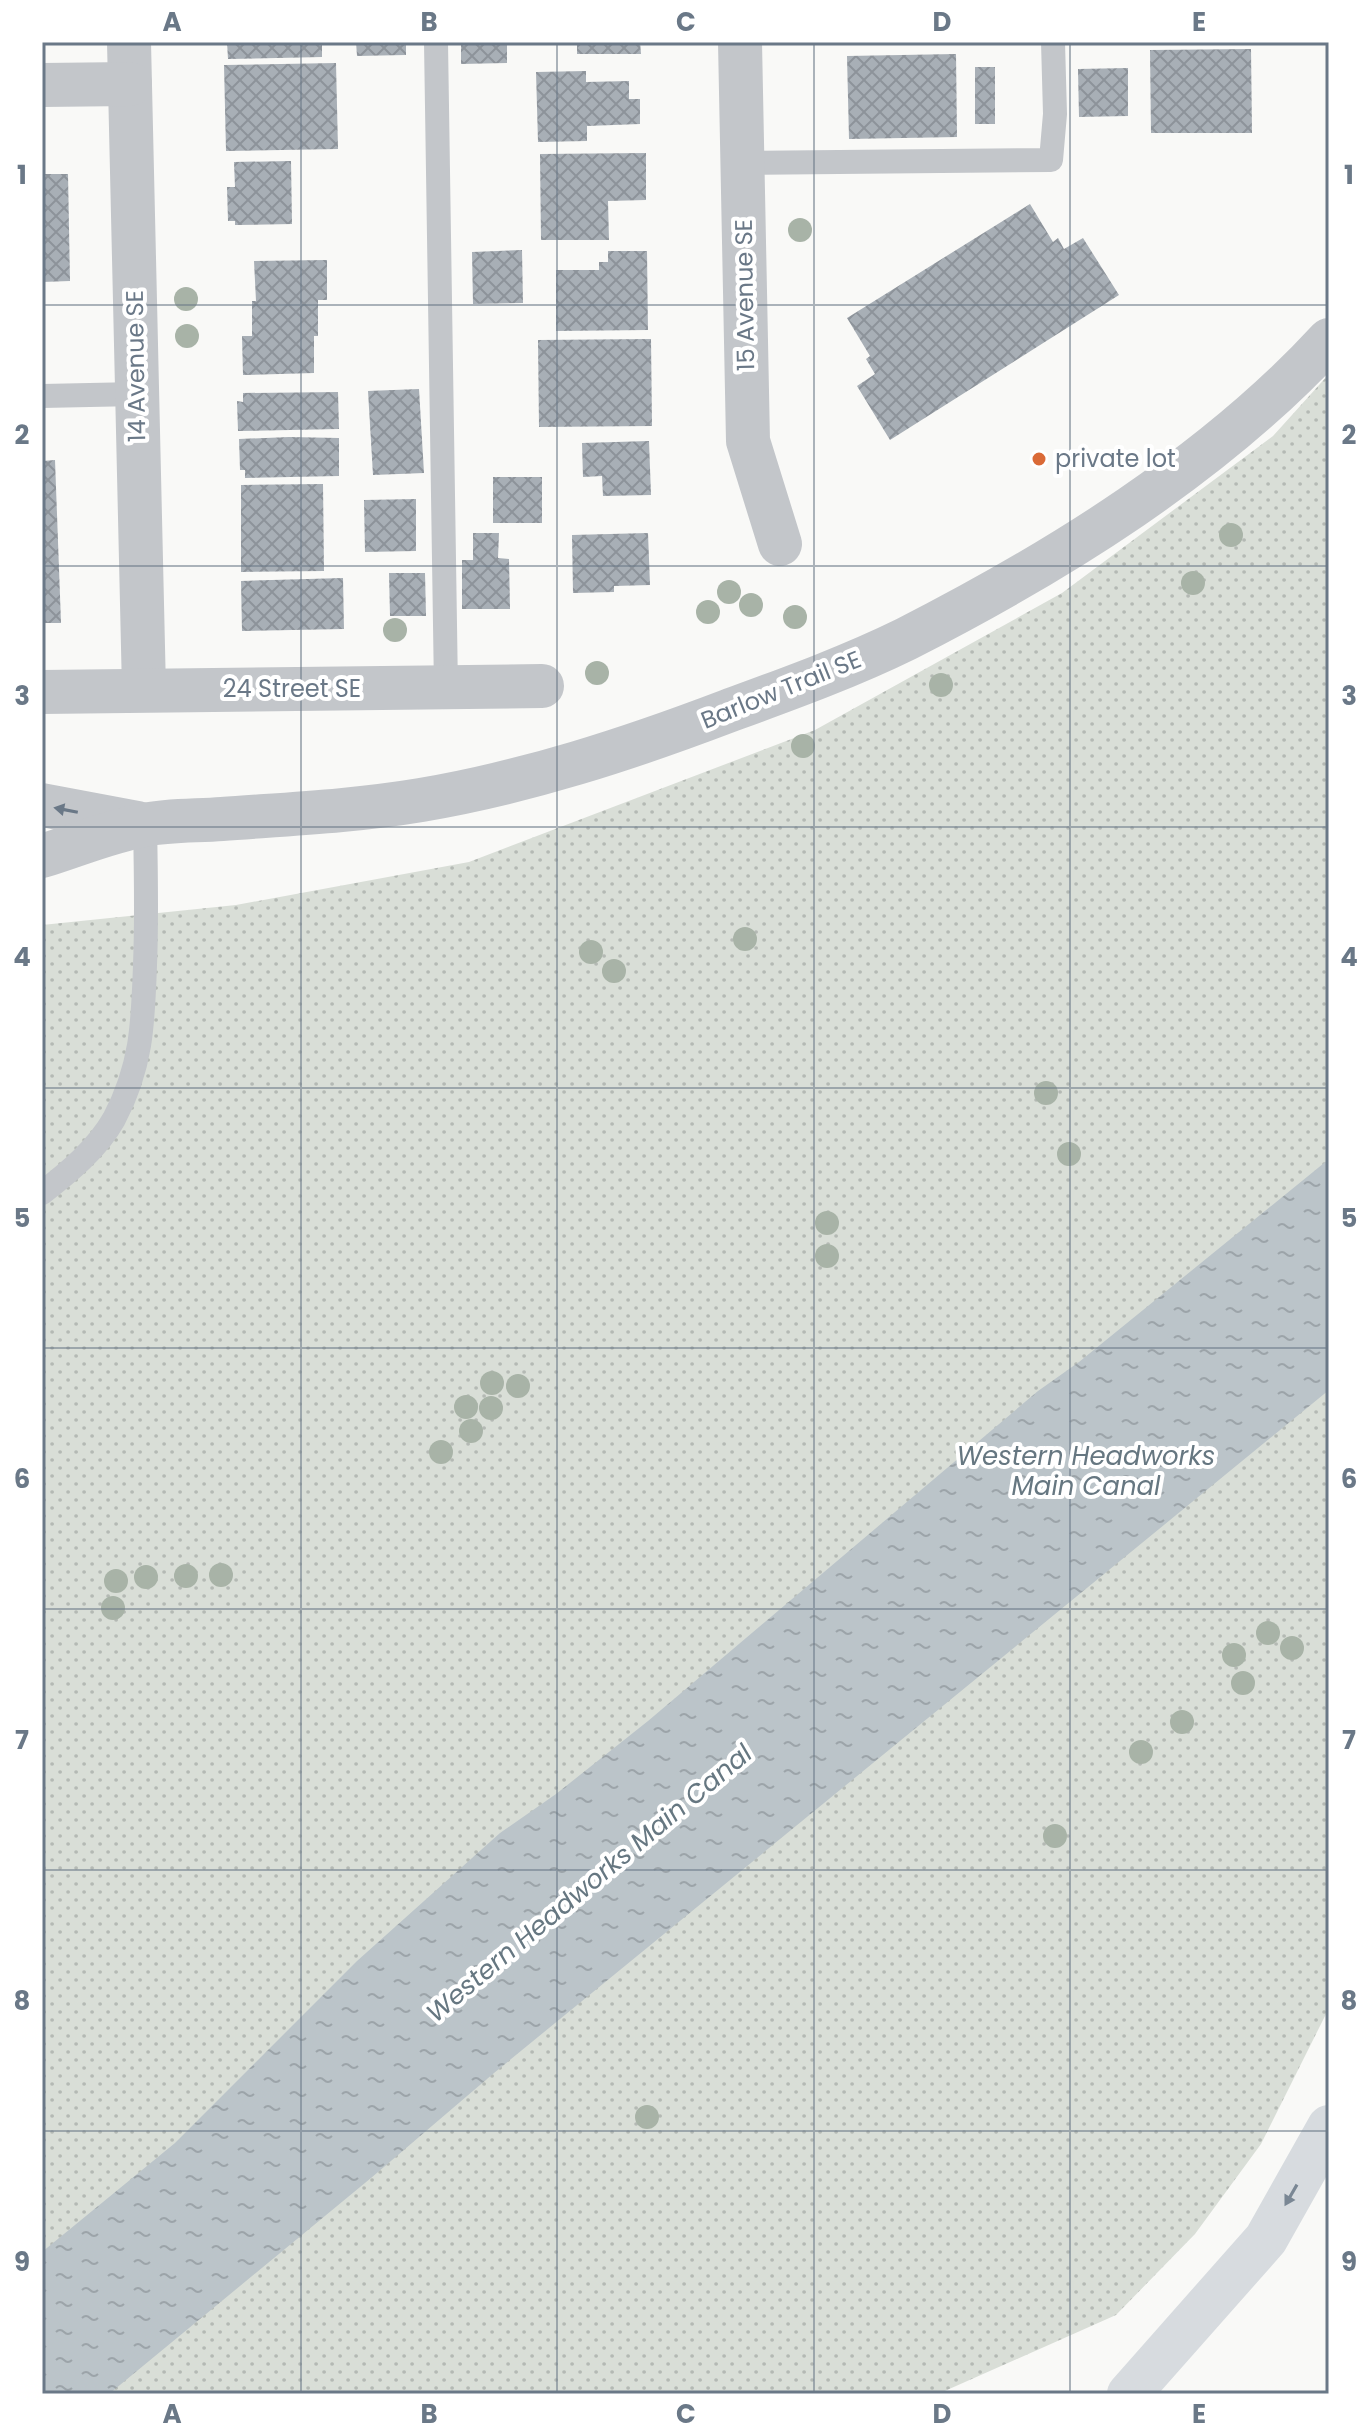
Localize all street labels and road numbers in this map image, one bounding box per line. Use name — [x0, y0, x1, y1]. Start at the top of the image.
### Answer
street label: 15 Avenue SE — [727, 219, 762, 371]
street label: 14 Avenue SE — [118, 290, 153, 442]
street label: Barlow Trail SE — [696, 642, 866, 737]
street label: 24 Street SE — [223, 672, 361, 705]

